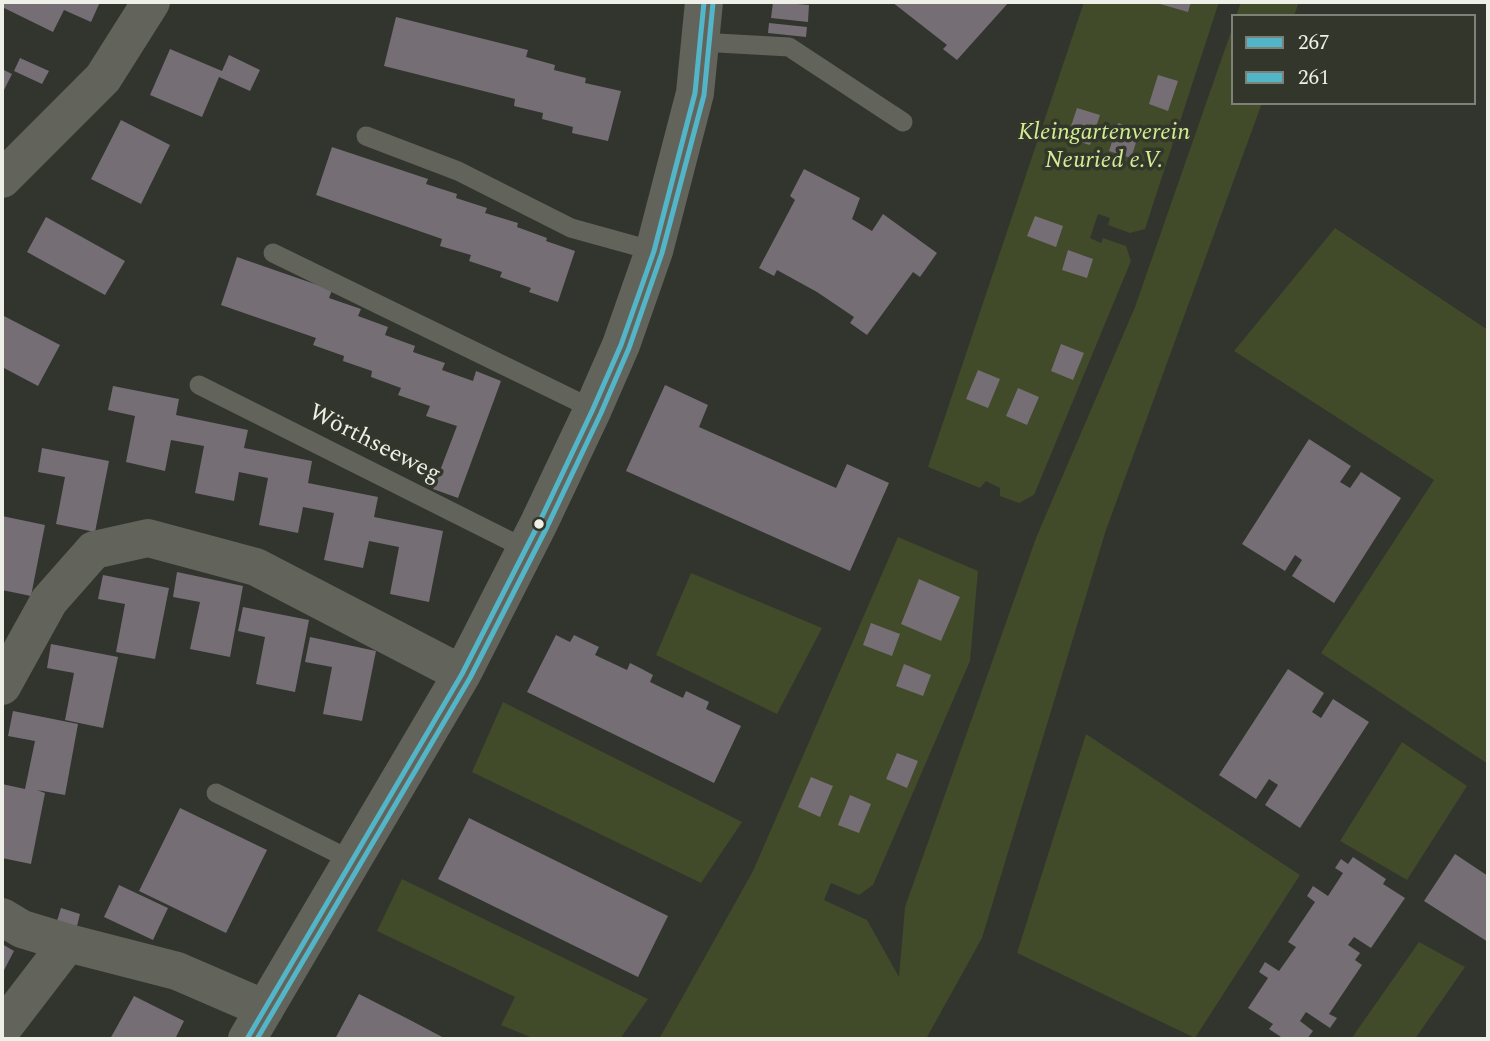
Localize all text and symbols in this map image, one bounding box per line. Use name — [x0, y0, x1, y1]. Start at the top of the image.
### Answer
legend — [1231, 14, 1476, 105]
text: 267 — [1298, 27, 1330, 59]
text: 261 — [1298, 62, 1330, 94]
park label: Kleingartenverein Neuried e.V. — [1018, 120, 1190, 176]
street label: Wörthseeweg — [303, 399, 445, 491]
unlabelled marker — [532, 517, 546, 531]

